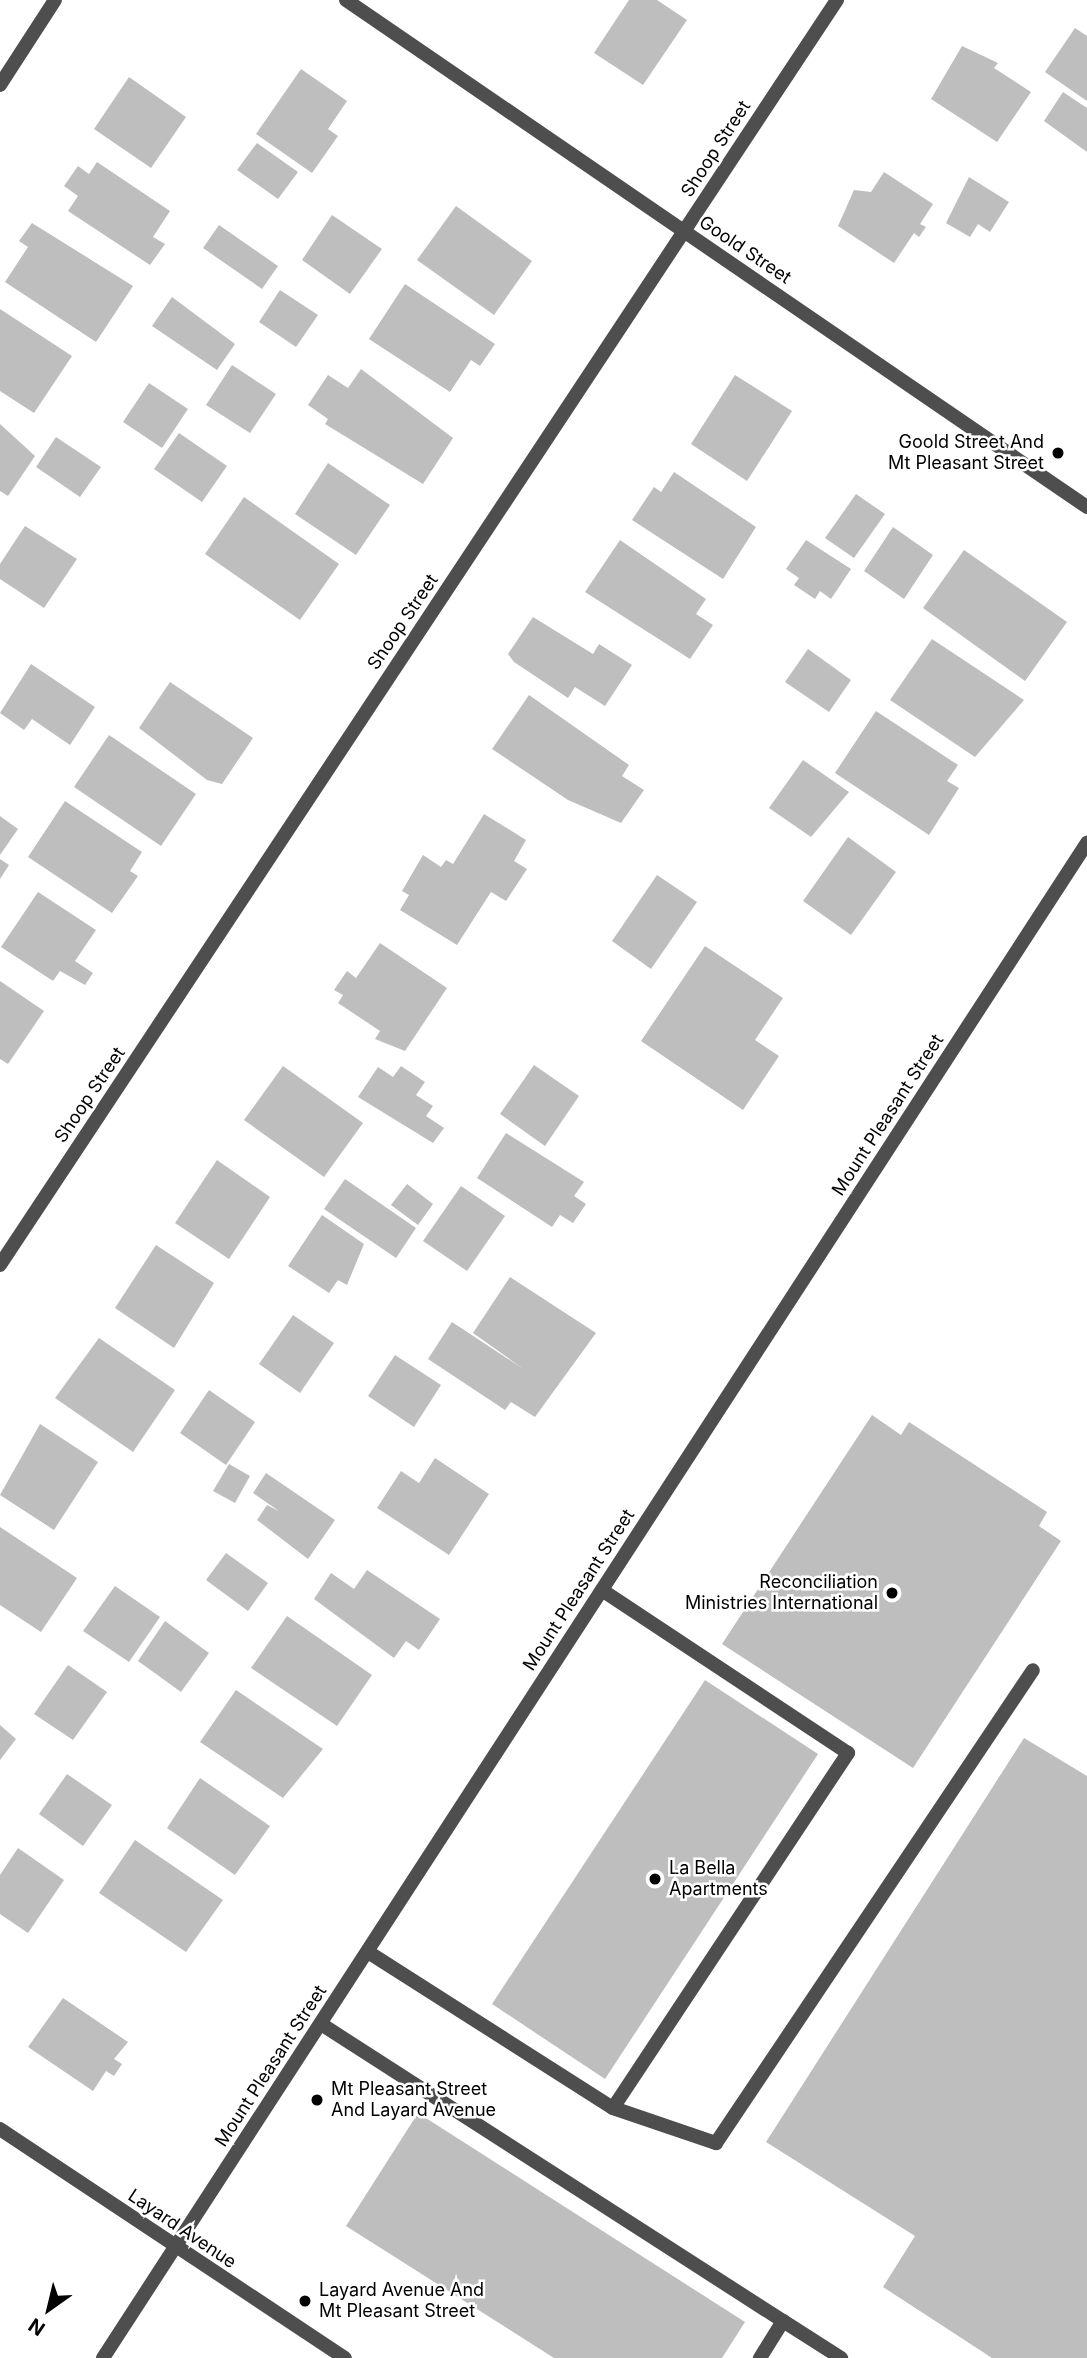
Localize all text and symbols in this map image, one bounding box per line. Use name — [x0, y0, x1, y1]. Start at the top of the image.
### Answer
street label: Shoop Street — [677, 97, 755, 201]
street label: Goold Street — [695, 211, 795, 289]
place label: Goold Street And Mt Pleasant Street — [888, 432, 1044, 474]
marker: Goold Street And Mt Pleasant Street — [1050, 445, 1066, 461]
street label: Shoop Street — [363, 570, 443, 674]
street label: Mount Pleasant Street — [828, 1030, 948, 1200]
street label: Shoop Street — [50, 1043, 130, 1147]
street label: Mount Pleasant Street — [519, 1505, 639, 1675]
place label: Reconciliation Ministries International — [685, 1572, 878, 1614]
marker: Reconciliation Ministries International — [884, 1585, 900, 1601]
place label: La Bella Apartments — [669, 1858, 768, 1900]
marker: La Bella Apartments — [647, 1871, 663, 1887]
street label: Mount Pleasant Street — [211, 1981, 331, 2151]
place label: Mt Pleasant Street And Layard Avenue — [331, 2079, 496, 2122]
marker: Mt Pleasant Street And Layard Avenue — [309, 2092, 325, 2108]
street label: Layard Avenue — [124, 2185, 240, 2273]
north arrow — [14, 2274, 84, 2344]
place label: Layard Avenue And Mt Pleasant Street — [319, 2280, 484, 2322]
marker: Layard Avenue And Mt Pleasant Street — [297, 2293, 313, 2309]
text: N — [25, 2313, 49, 2340]

